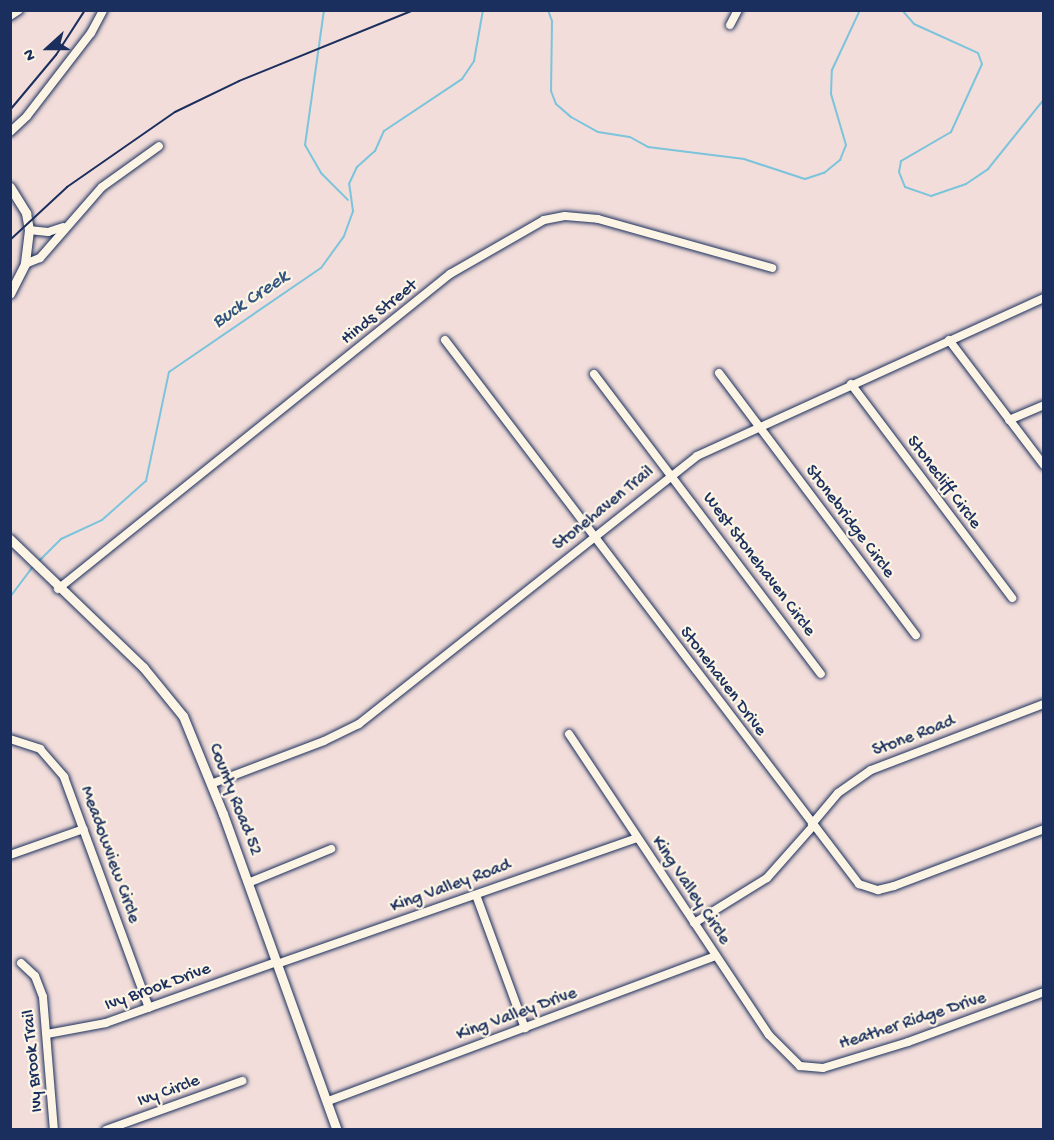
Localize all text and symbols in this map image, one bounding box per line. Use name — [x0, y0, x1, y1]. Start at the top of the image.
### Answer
north arrow — [18, 18, 78, 78]
text: N — [20, 46, 41, 63]
water label: Buck Creek — [208, 266, 294, 334]
street label: Hinds Street — [337, 276, 423, 350]
street label: Stonecliff Circle — [901, 432, 985, 534]
street label: Stonebridge Circle — [799, 461, 899, 583]
street label: Stonehaven Trail — [549, 462, 659, 556]
street label: West Stonehaven Circle — [697, 489, 819, 641]
street label: Stonehaven Drive — [674, 623, 770, 741]
street label: Stone Road — [870, 711, 958, 763]
street label: County Road 52 — [203, 741, 265, 859]
street label: Meadowview Circle — [74, 783, 144, 927]
street label: King Valley Circle — [646, 832, 734, 950]
street label: King Valley Road — [388, 855, 514, 919]
street label: Ivy Brook Drive — [102, 959, 214, 1017]
street label: King Valley Drive — [454, 983, 580, 1047]
street label: Heather Ridge Drive — [837, 988, 989, 1056]
street label: Ivy Brook Trail — [19, 1009, 49, 1113]
street label: Ivy Circle — [135, 1071, 203, 1113]

